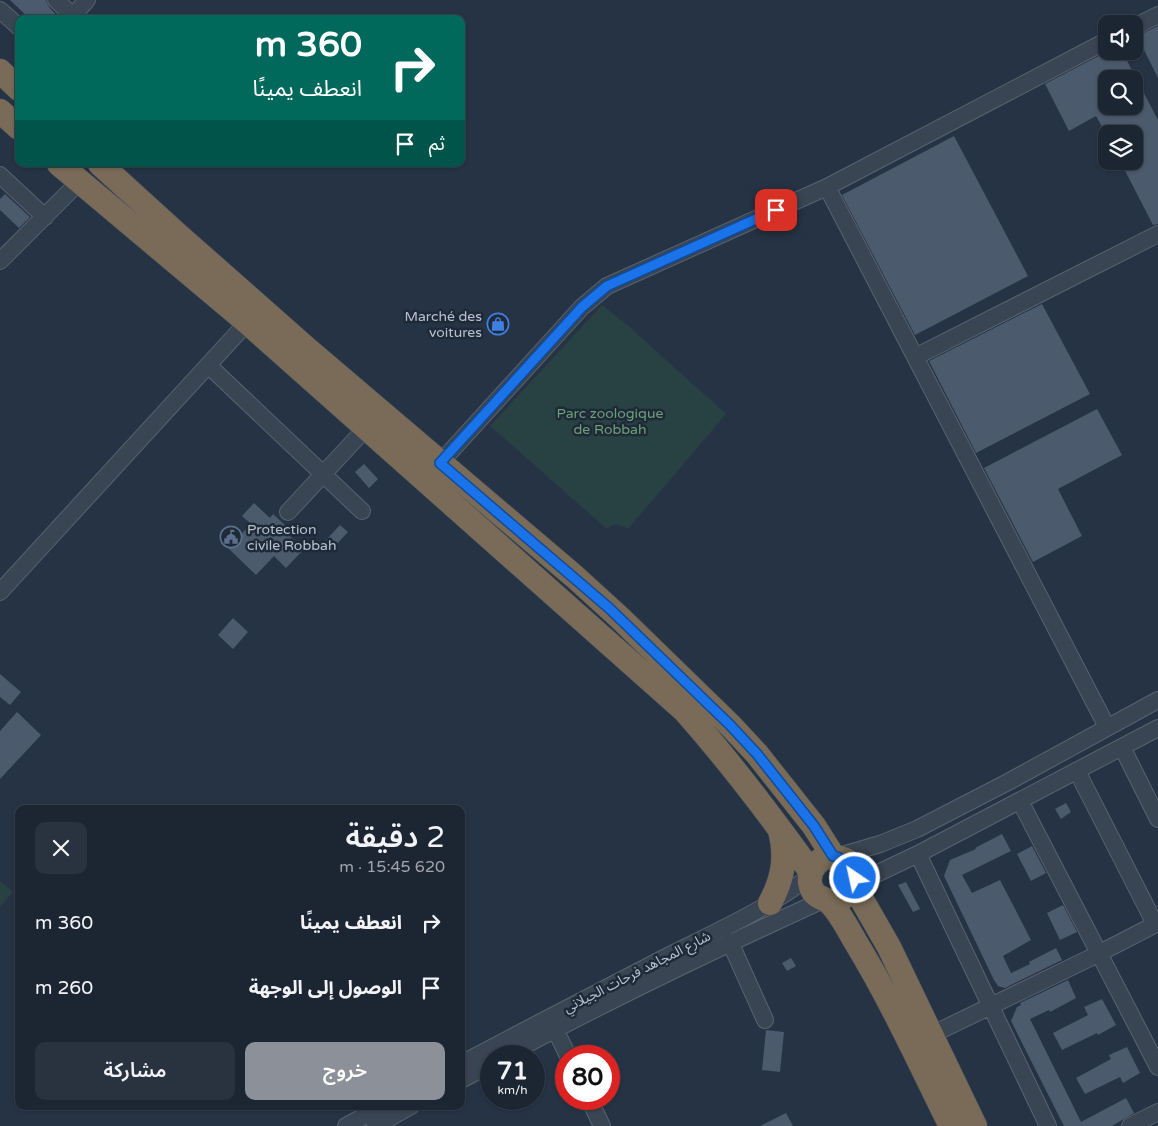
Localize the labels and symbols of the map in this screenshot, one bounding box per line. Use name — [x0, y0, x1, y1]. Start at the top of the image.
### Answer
pin — [755, 189, 797, 231]
place label: Marché des voitures — [404, 308, 482, 341]
shop icon: Marché des voitures — [486, 312, 510, 336]
park label: Parc zoologique de Robbah — [557, 405, 663, 438]
place label: Protection civile Robbah — [247, 521, 336, 554]
public building icon: Protection civile Robbah — [219, 525, 243, 549]
position arrow — [828, 851, 880, 903]
street label: شارع المجاهد فرحات الجيلاني — [561, 927, 714, 1019]
speed limit sign: 80 — [555, 1045, 620, 1110]

